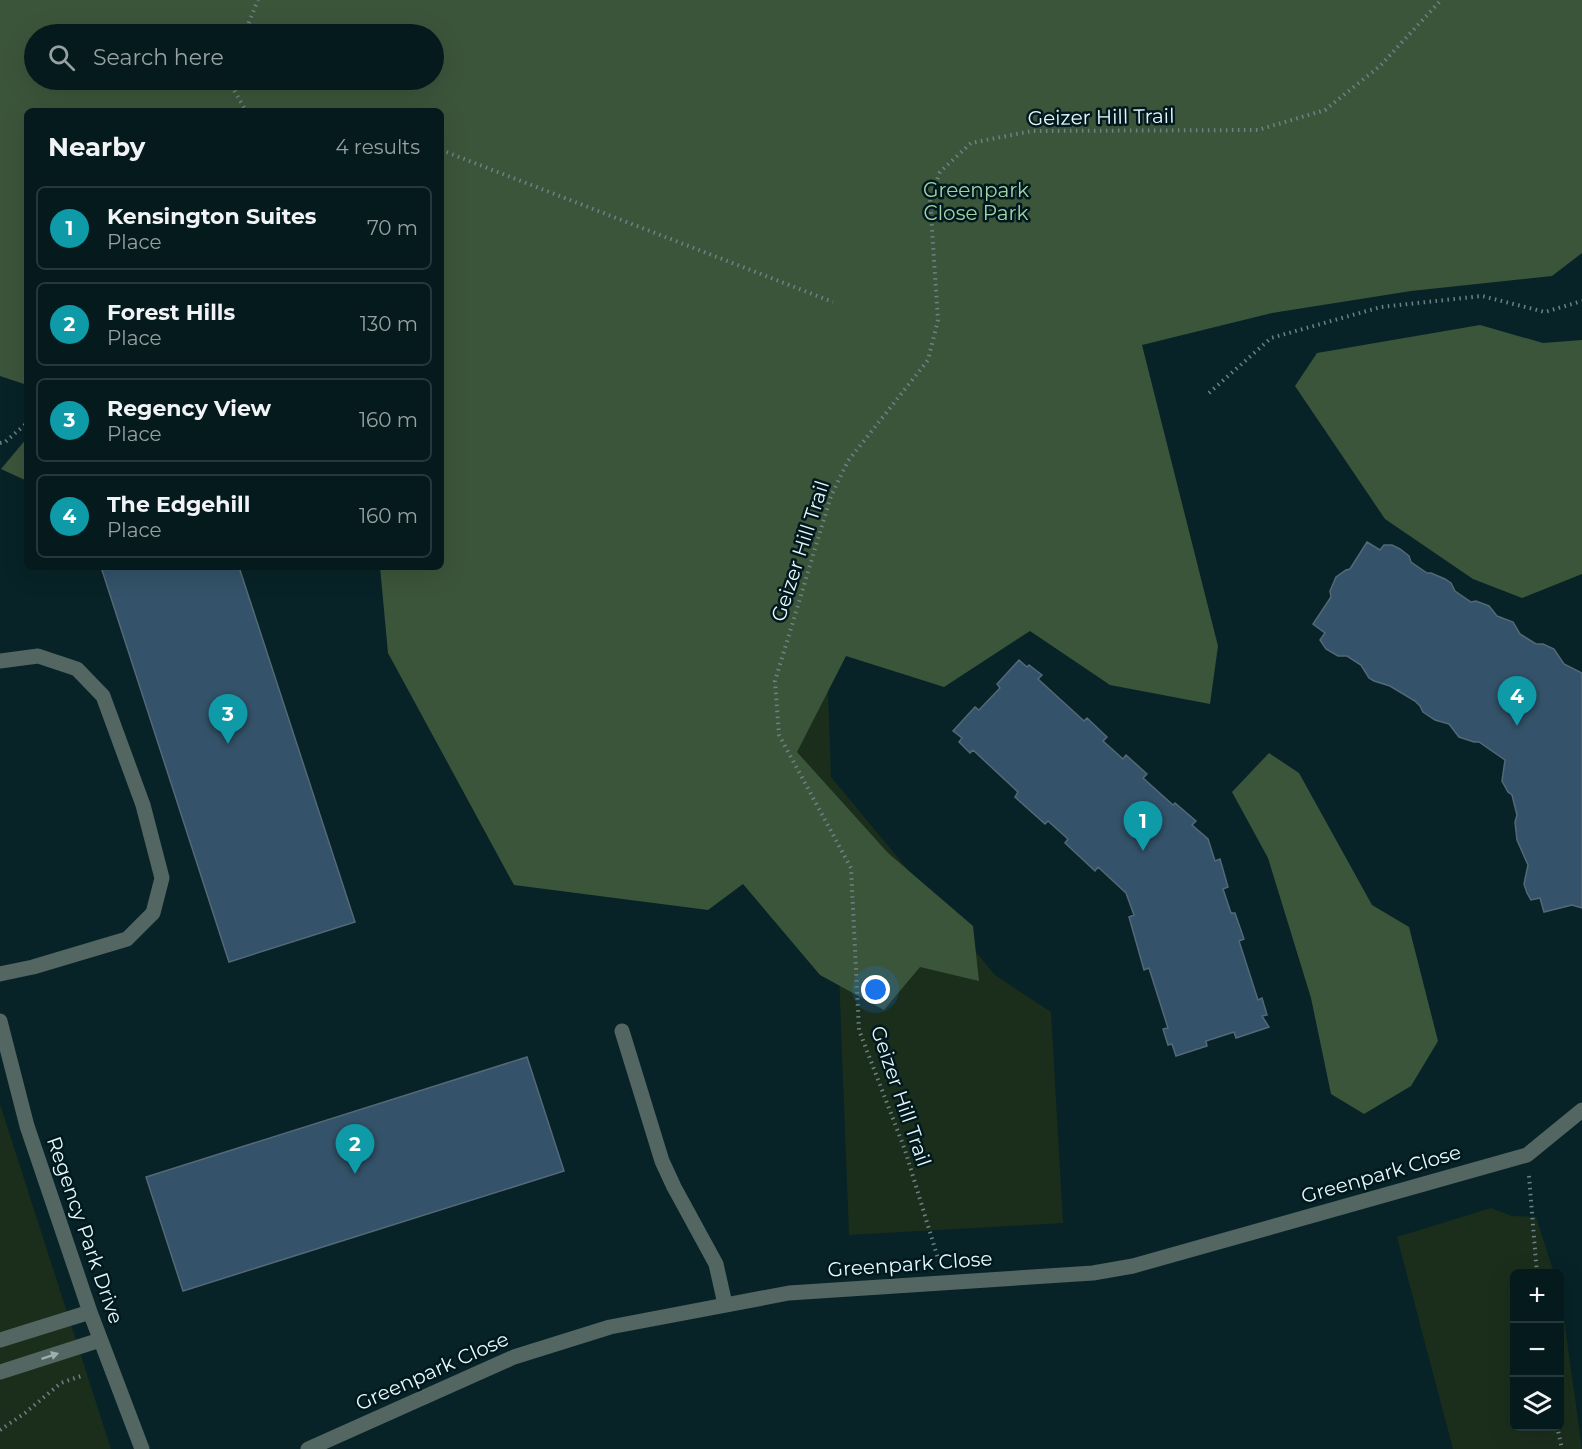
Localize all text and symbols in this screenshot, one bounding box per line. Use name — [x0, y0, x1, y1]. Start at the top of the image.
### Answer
search box — [24, 24, 444, 90]
icon: search — [45, 41, 78, 74]
text: Search here — [93, 44, 224, 71]
street label: Geizer Hill Trail — [1027, 104, 1175, 130]
text: Nearby — [48, 131, 145, 163]
text: 4 results — [335, 135, 420, 159]
park label: Greenpark Close Park — [923, 178, 1029, 225]
text: Kensington Suites — [107, 203, 316, 230]
text: 1 — [66, 216, 73, 240]
text: 70 m — [367, 216, 418, 240]
text: Place — [107, 230, 162, 254]
text: Forest Hills — [107, 299, 235, 326]
text: 2 — [64, 312, 75, 336]
text: 130 m — [360, 312, 418, 336]
text: Place — [107, 326, 162, 350]
text: Regency View — [107, 395, 271, 422]
text: 3 — [64, 408, 75, 432]
text: 160 m — [359, 408, 418, 432]
text: Place — [107, 422, 162, 446]
street label: Geizer Hill Trail — [766, 477, 834, 625]
text: The Edgehill — [107, 491, 250, 518]
text: 4 — [63, 504, 76, 528]
text: 160 m — [359, 504, 418, 528]
text: Place — [107, 518, 162, 542]
pin: 4 — [1498, 676, 1537, 726]
pin: 3 — [208, 694, 248, 744]
pin: 1 — [1124, 802, 1162, 851]
your location — [861, 975, 890, 1004]
street label: Geizer Hill Trail — [866, 1023, 936, 1169]
pin: 2 — [336, 1124, 374, 1174]
street label: Regency Park Drive — [42, 1133, 128, 1327]
street label: Greenpark Close — [1298, 1140, 1464, 1208]
street label: Greenpark Close — [827, 1246, 993, 1282]
map controls — [1510, 1269, 1564, 1431]
button: + — [1510, 1269, 1564, 1323]
button: − — [1510, 1323, 1564, 1377]
street label: Greenpark Close — [352, 1326, 512, 1416]
one-way arrow — [41, 1351, 59, 1361]
button: layers — [1510, 1377, 1564, 1431]

